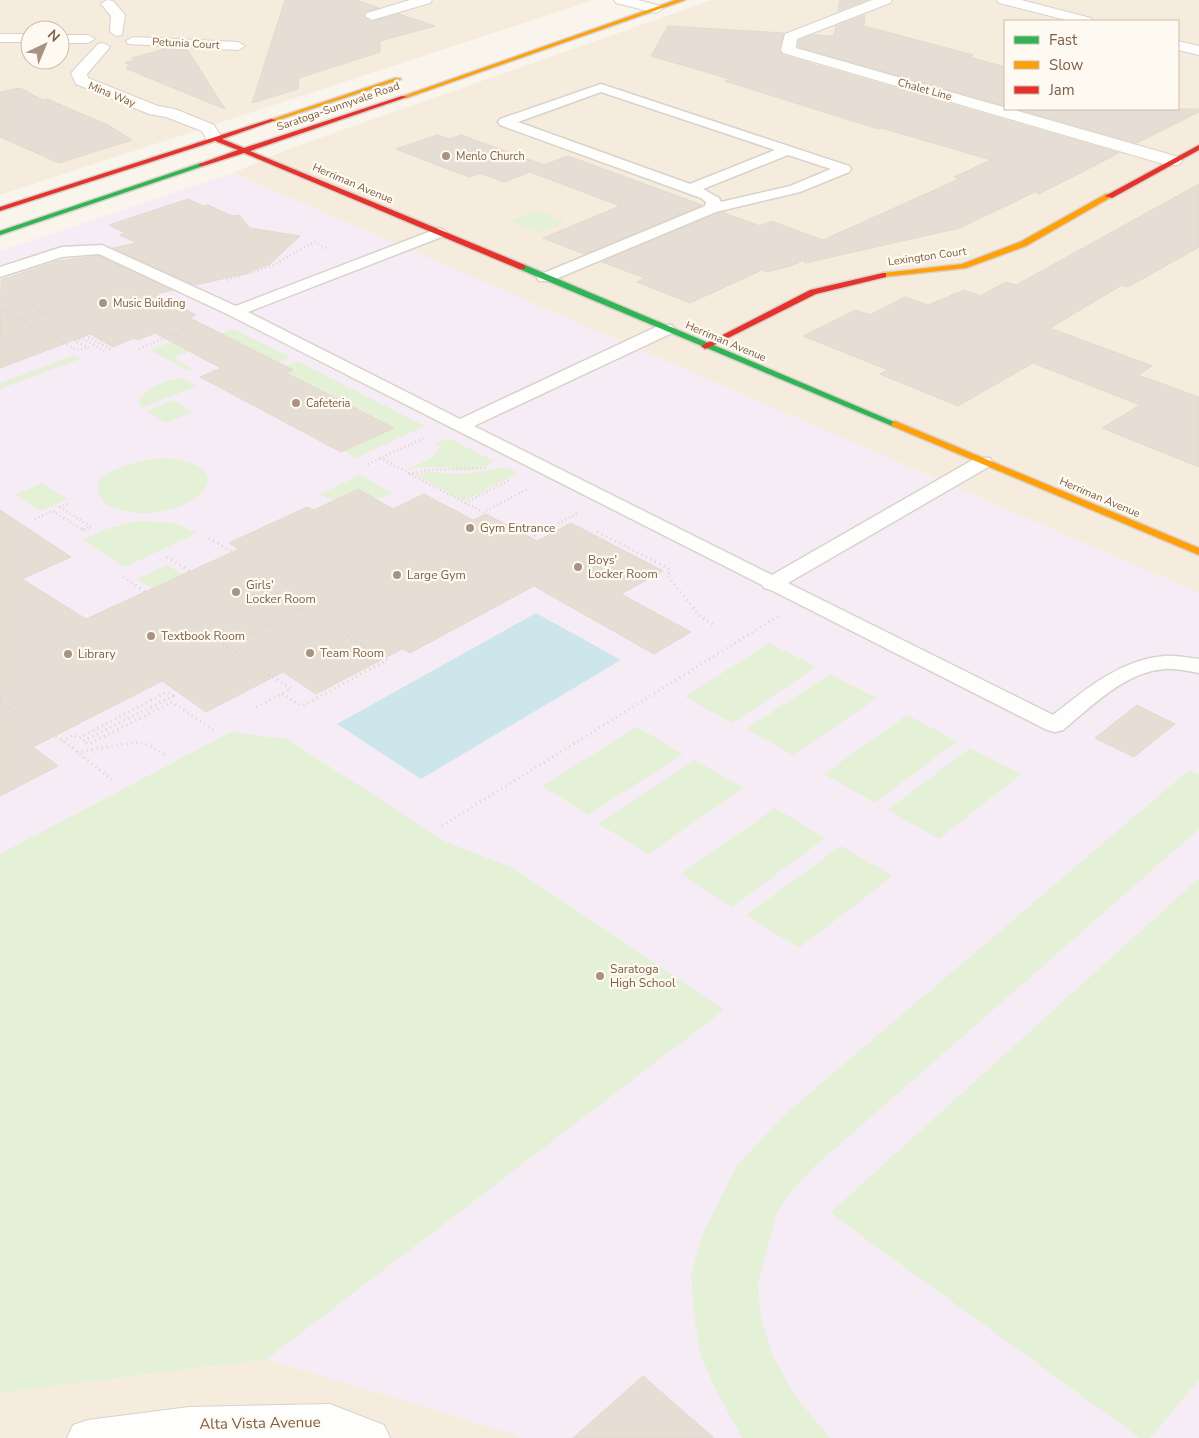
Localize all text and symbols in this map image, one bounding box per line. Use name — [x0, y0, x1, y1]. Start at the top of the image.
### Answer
north arrow — [20, 20, 70, 70]
legend — [1004, 20, 1179, 110]
text: N — [43, 26, 64, 46]
text: Fast — [1049, 30, 1078, 50]
street label: Petunia Court — [152, 34, 220, 53]
text: Slow — [1049, 55, 1084, 75]
street label: Chalet Line — [896, 75, 954, 104]
street label: Mina Way — [86, 78, 138, 111]
street label: Saratoga-Sunnyvale Road — [275, 78, 402, 135]
text: Jam — [1048, 80, 1075, 100]
place label: Menlo Church — [456, 149, 525, 164]
marker: Menlo Church — [440, 150, 452, 162]
street label: Herriman Avenue — [310, 160, 396, 207]
street label: Lexington Court — [887, 244, 967, 269]
place label: Music Building — [113, 296, 185, 311]
marker: Music Building — [97, 297, 109, 309]
street label: Herriman Avenue — [683, 318, 769, 365]
place label: Cafeteria — [306, 396, 351, 411]
marker: Cafeteria — [290, 397, 302, 409]
street label: Herriman Avenue — [1057, 474, 1143, 521]
place label: Gym Entrance — [480, 520, 555, 536]
marker: Gym Entrance — [464, 522, 476, 534]
place label: Boys' Locker Room — [588, 552, 658, 582]
marker: Boys' Locker Room — [572, 561, 584, 573]
place label: Large Gym — [407, 567, 466, 583]
marker: Large Gym — [391, 569, 403, 581]
place label: Girls' Locker Room — [246, 577, 316, 607]
marker: Girls' Locker Room — [230, 586, 242, 598]
place label: Textbook Room — [161, 628, 245, 644]
marker: Textbook Room — [145, 630, 157, 642]
place label: Team Room — [320, 645, 384, 661]
place label: Library — [78, 646, 117, 662]
marker: Team Room — [304, 647, 316, 659]
marker: Library — [62, 648, 74, 660]
place label: Saratoga High School — [610, 961, 676, 991]
marker: Saratoga High School — [594, 970, 606, 982]
street label: Alta Vista Avenue — [199, 1412, 321, 1434]

